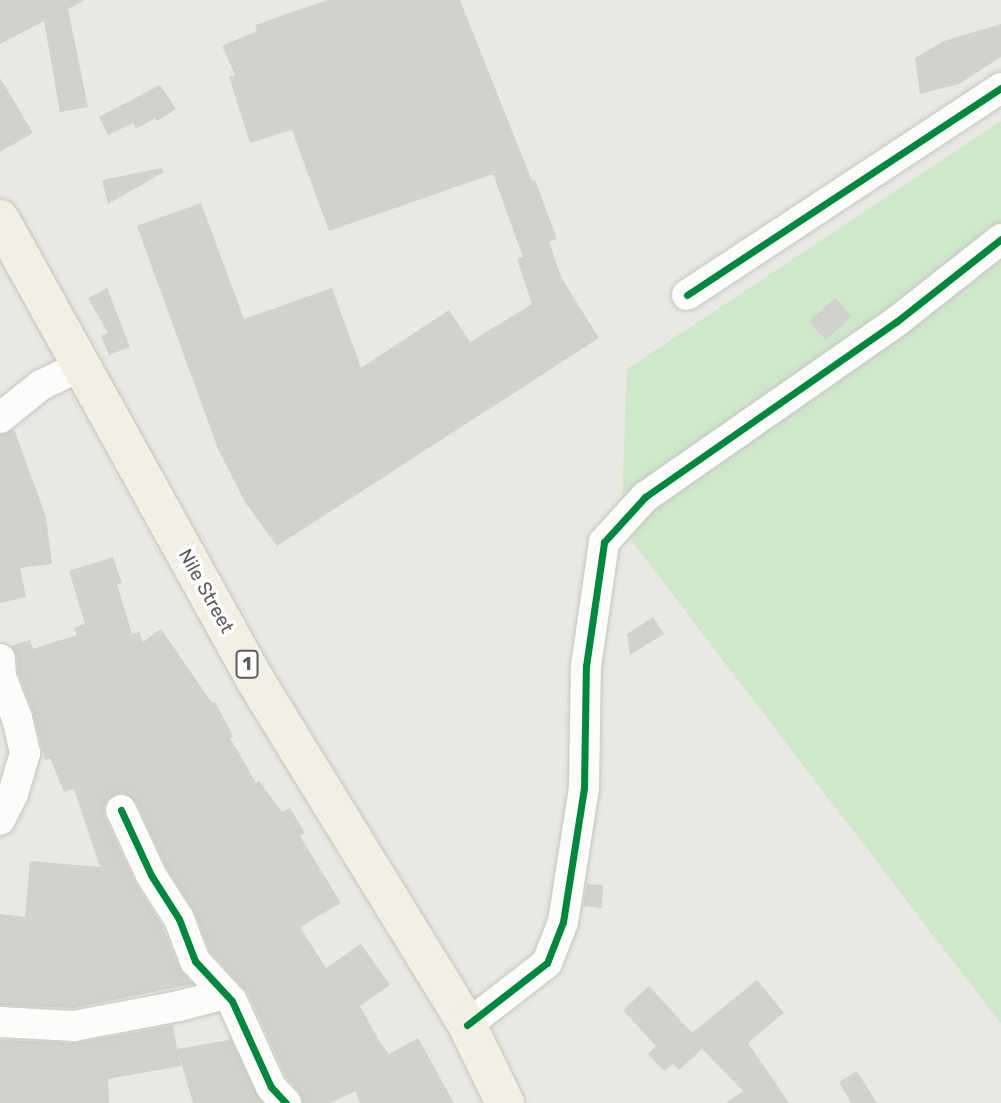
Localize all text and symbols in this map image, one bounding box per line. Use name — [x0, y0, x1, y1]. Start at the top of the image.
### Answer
street label: Nile Street — [174, 545, 238, 637]
road number: 1 — [235, 650, 259, 678]

